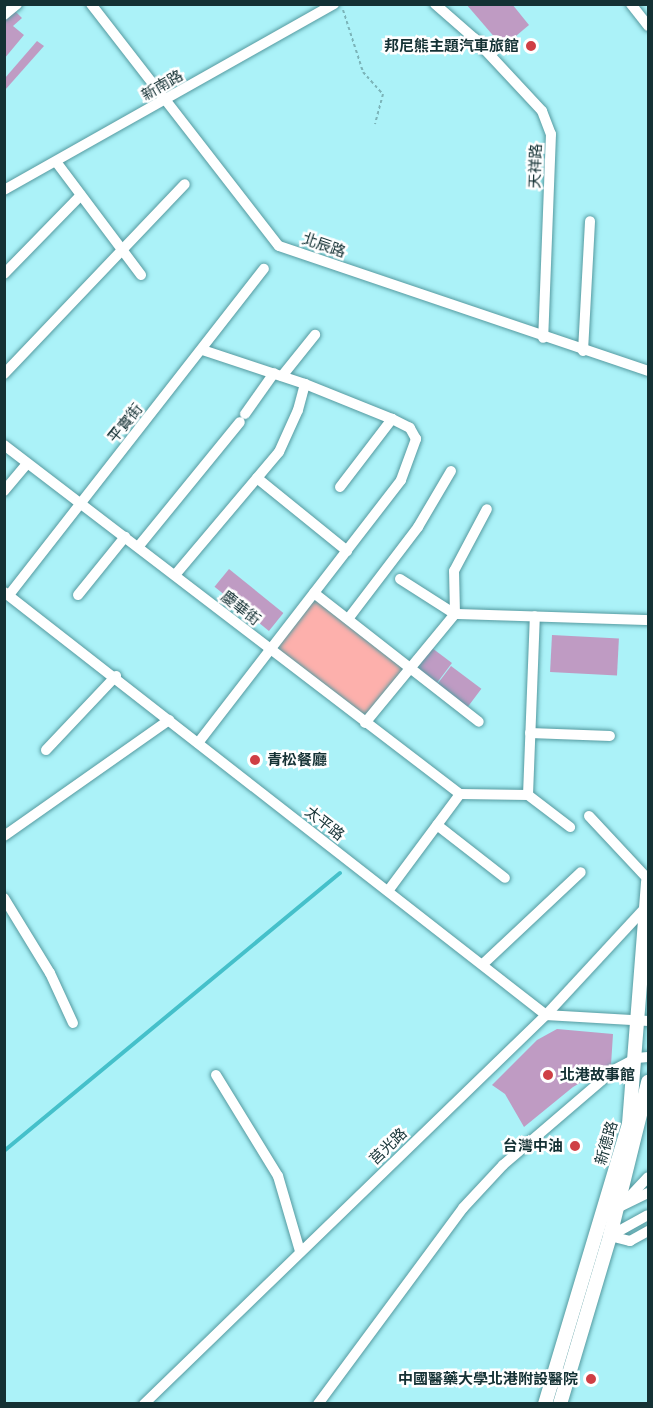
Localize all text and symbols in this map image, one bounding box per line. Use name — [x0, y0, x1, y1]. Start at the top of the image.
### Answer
place label: 邦尼熊主題汽車旅館 — [384, 37, 519, 55]
marker: 邦尼熊主題汽車旅館 — [524, 39, 538, 53]
street label: 新南路 — [138, 66, 186, 104]
street label: 天祥路 — [525, 143, 545, 189]
street label: 北辰路 — [300, 229, 348, 261]
street label: 平實街 — [104, 400, 146, 446]
street label: 慶華街 — [218, 587, 264, 629]
place label: 青松餐廳 — [267, 751, 327, 769]
marker: 青松餐廳 — [248, 753, 262, 767]
street label: 太平路 — [302, 802, 348, 844]
place label: 北港故事館 — [560, 1066, 635, 1084]
marker: 北港故事館 — [541, 1068, 555, 1082]
street label: 新德路 — [591, 1119, 621, 1167]
street label: 莒光路 — [366, 1124, 410, 1168]
place label: 台灣中油 — [503, 1137, 563, 1155]
marker: 台灣中油 — [568, 1139, 582, 1153]
place label: 中國醫藥大學北港附設醫院 — [398, 1370, 578, 1388]
marker: 中國醫藥大學北港附設醫院 — [582, 1370, 600, 1388]

